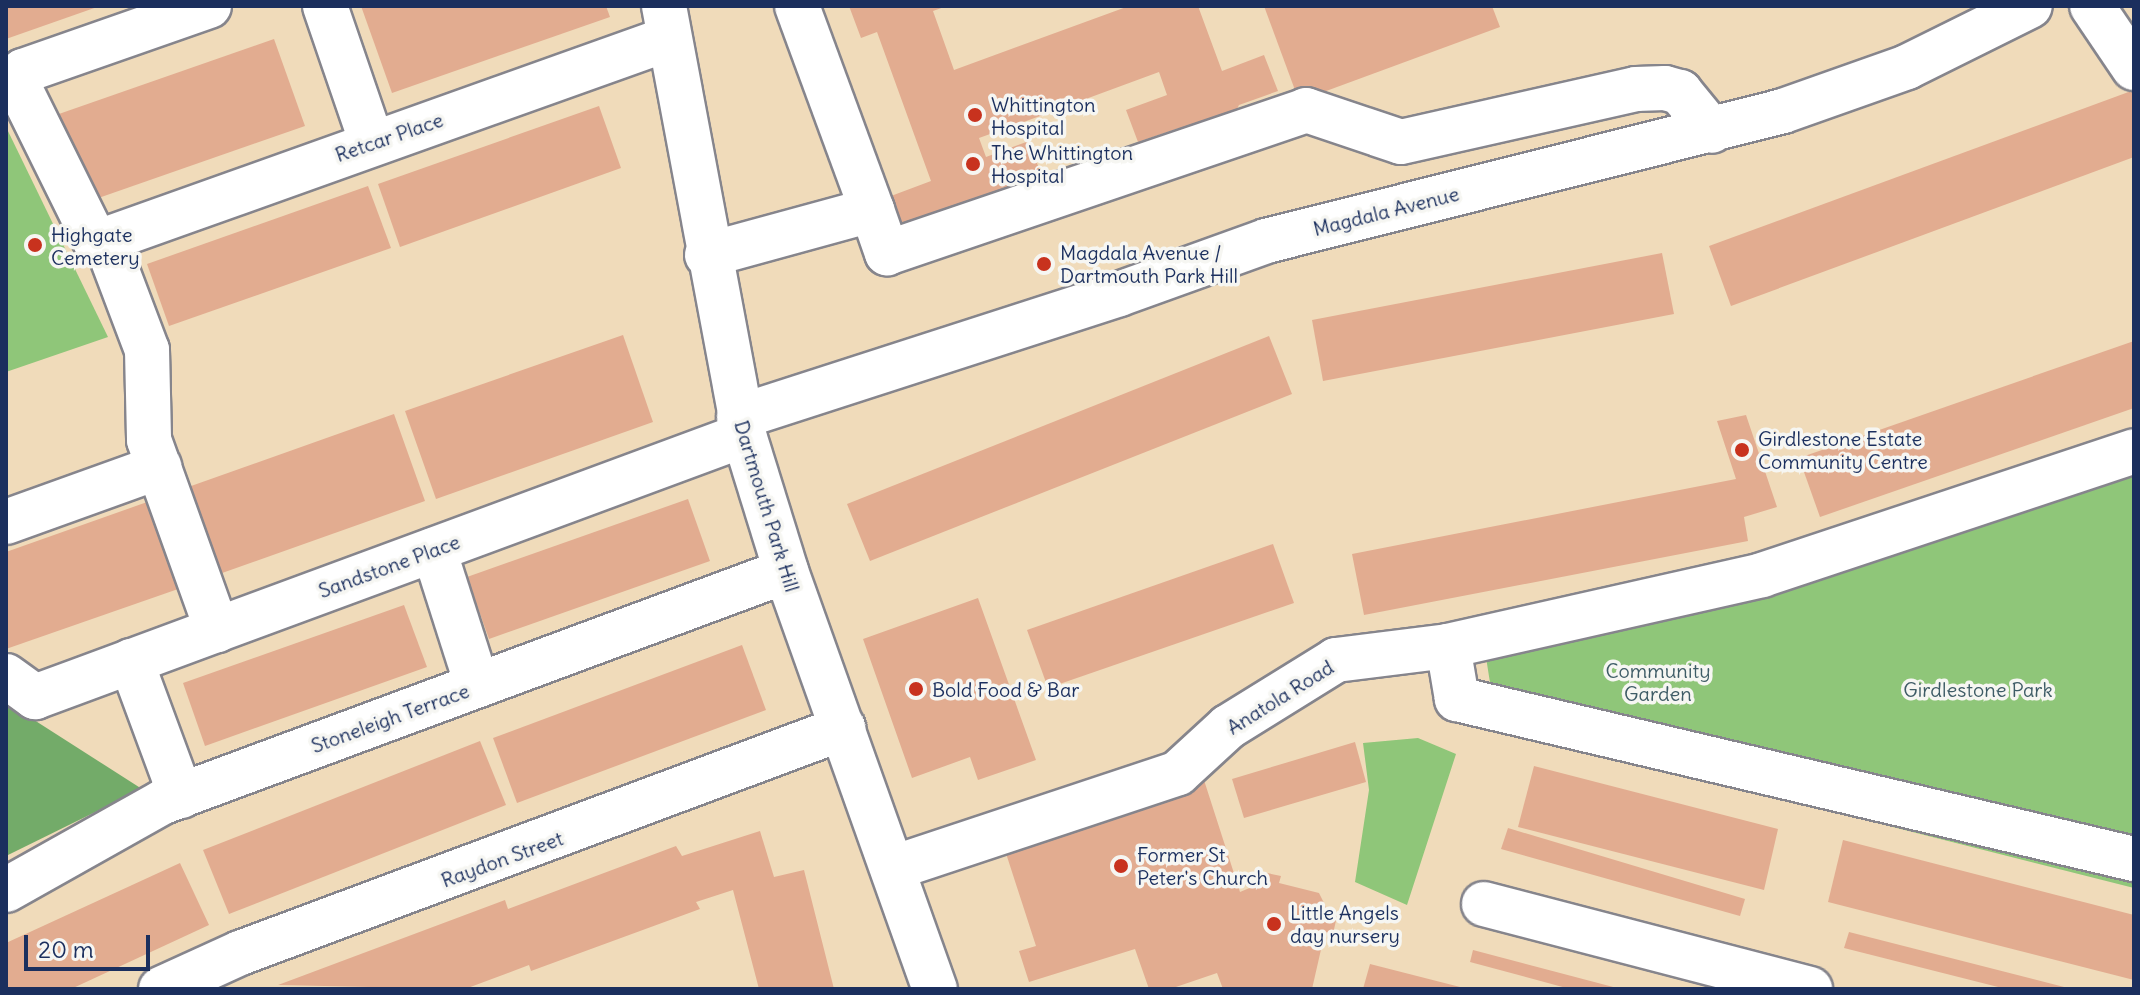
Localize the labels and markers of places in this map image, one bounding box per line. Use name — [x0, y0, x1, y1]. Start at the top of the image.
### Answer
place label: Whittington Hospital — [991, 92, 1095, 139]
marker: Whittington Hospital — [966, 106, 984, 124]
place label: The Whittington Hospital — [991, 140, 1133, 187]
marker: The Whittington Hospital — [962, 153, 984, 175]
place label: Highgate Cemetery — [51, 222, 140, 269]
marker: Highgate Cemetery — [26, 236, 44, 254]
place label: Magdala Avenue / Dartmouth Park Hill — [1060, 240, 1238, 287]
marker: Magdala Avenue / Dartmouth Park Hill — [1035, 255, 1053, 273]
place label: Girdlestone Estate Community Centre — [1758, 426, 1928, 473]
marker: Girdlestone Estate Community Centre — [1733, 441, 1751, 459]
place label: Bold Food & Bar — [932, 677, 1080, 701]
marker: Bold Food & Bar — [907, 680, 925, 698]
place label: Former St Peter's Church — [1137, 842, 1268, 889]
marker: Former St Peter's Church — [1112, 857, 1130, 875]
place label: Little Angels day nursery — [1290, 900, 1400, 947]
marker: Little Angels day nursery — [1265, 915, 1283, 933]

